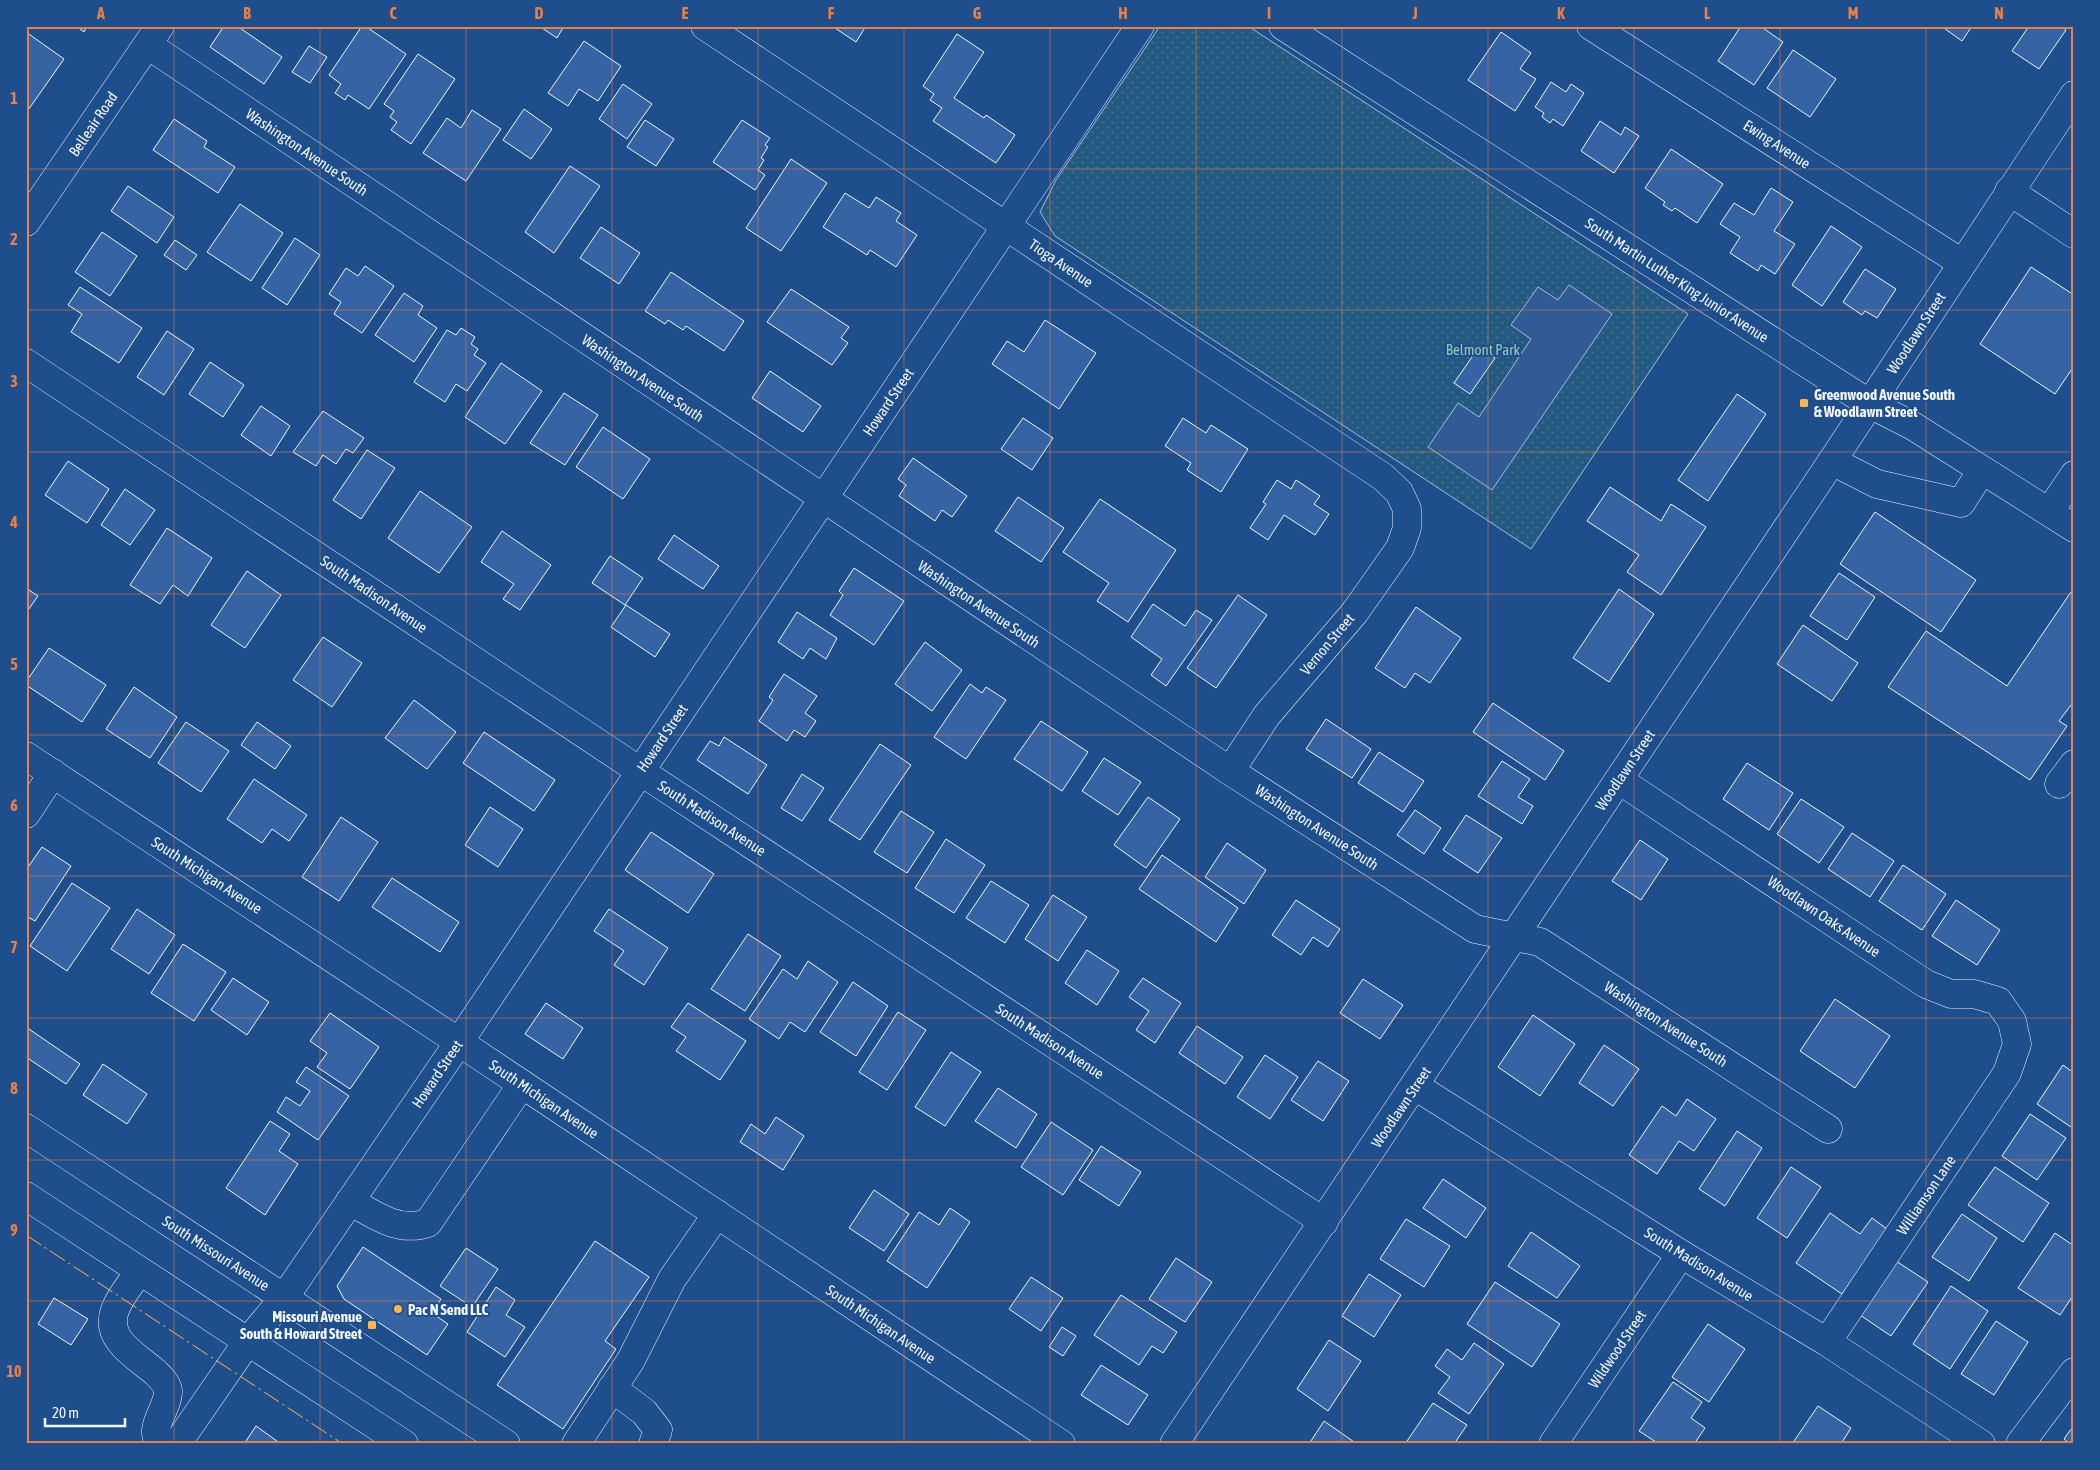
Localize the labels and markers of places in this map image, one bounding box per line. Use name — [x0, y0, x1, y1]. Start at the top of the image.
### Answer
place label: Greenwood Avenue South & Woodlawn Street — [1814, 386, 1955, 420]
marker: Greenwood Avenue South & Woodlawn Street — [1798, 397, 1810, 409]
place label: Pac N Send LLC — [408, 1301, 488, 1318]
marker: Pac N Send LLC — [392, 1303, 404, 1315]
place label: Missouri Avenue South & Howard Street — [240, 1308, 363, 1342]
marker: Missouri Avenue South & Howard Street — [366, 1319, 378, 1331]

